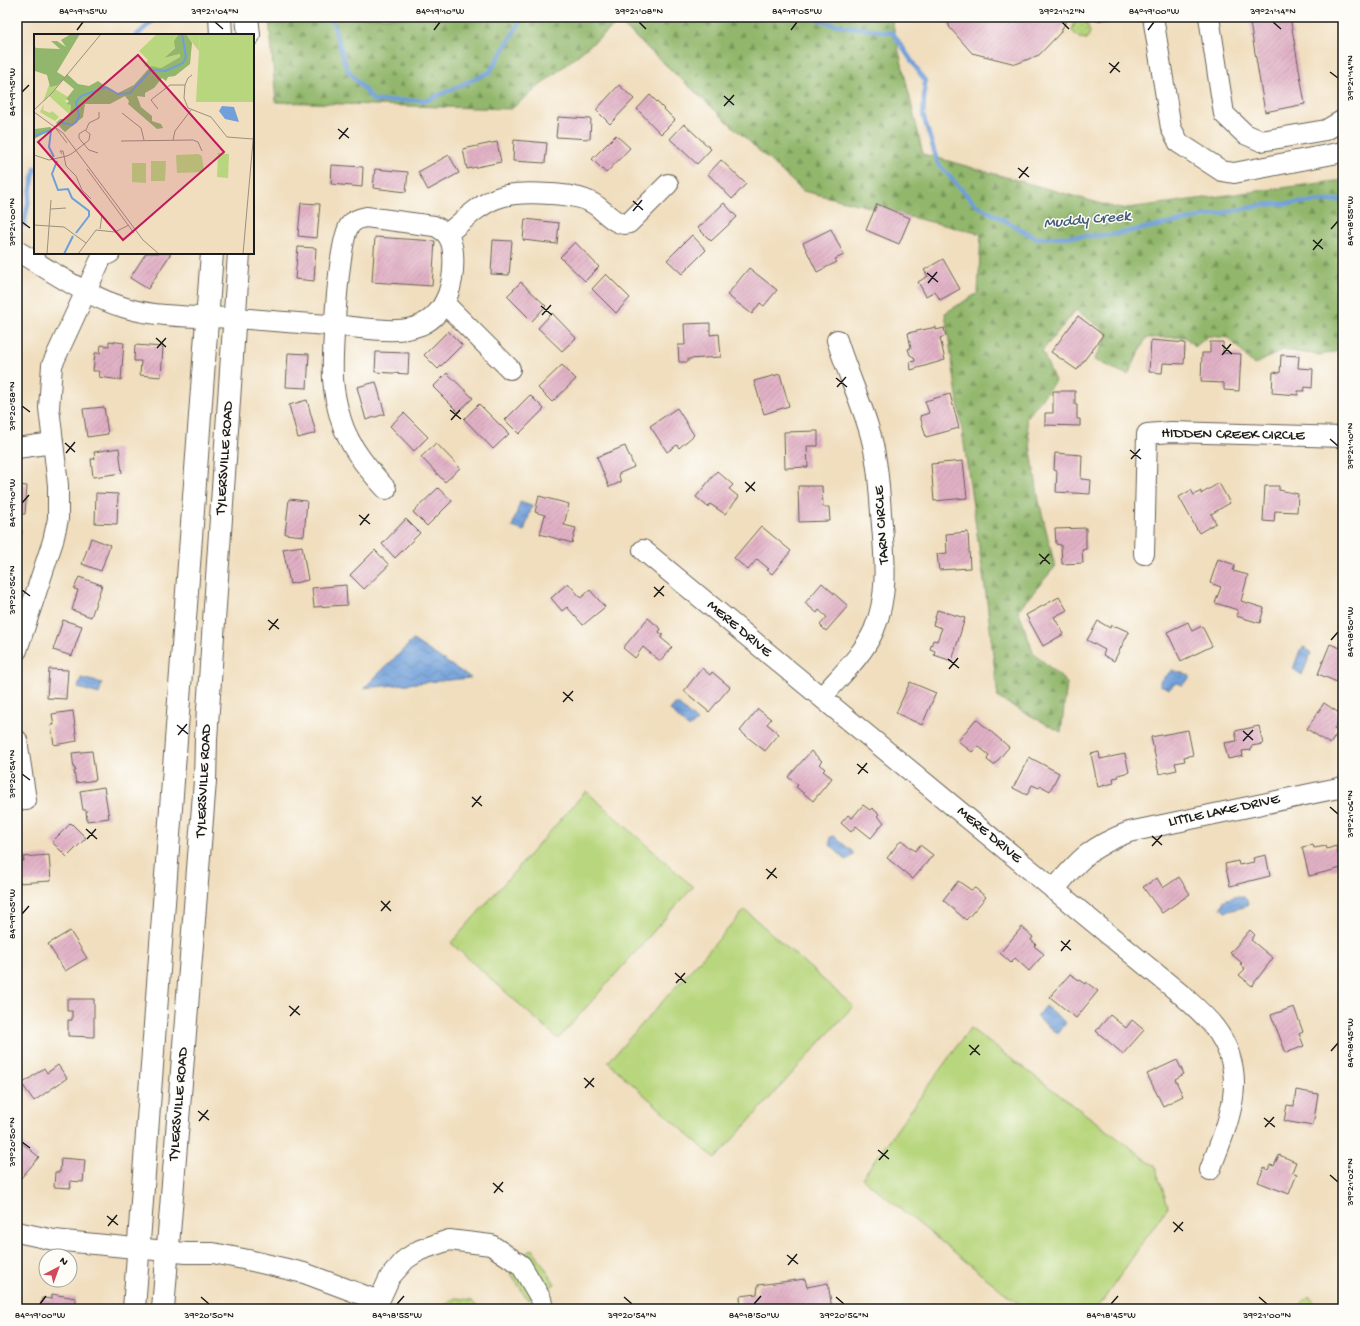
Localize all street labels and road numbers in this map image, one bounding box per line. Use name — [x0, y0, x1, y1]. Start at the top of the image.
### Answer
street label: TYLERSVILLE ROAD — [212, 400, 238, 516]
street label: HIDDEN CREEK CIRCLE — [1161, 425, 1306, 445]
street label: TARN CIRCLE — [870, 485, 894, 566]
street label: MERE DRIVE — [703, 597, 776, 662]
street label: TYLERSVILLE ROAD — [192, 724, 216, 839]
street label: LITTLE LAKE DRIVE — [1167, 790, 1282, 832]
street label: MERE DRIVE — [953, 803, 1026, 868]
street label: TYLERSVILLE ROAD — [165, 1046, 193, 1162]

